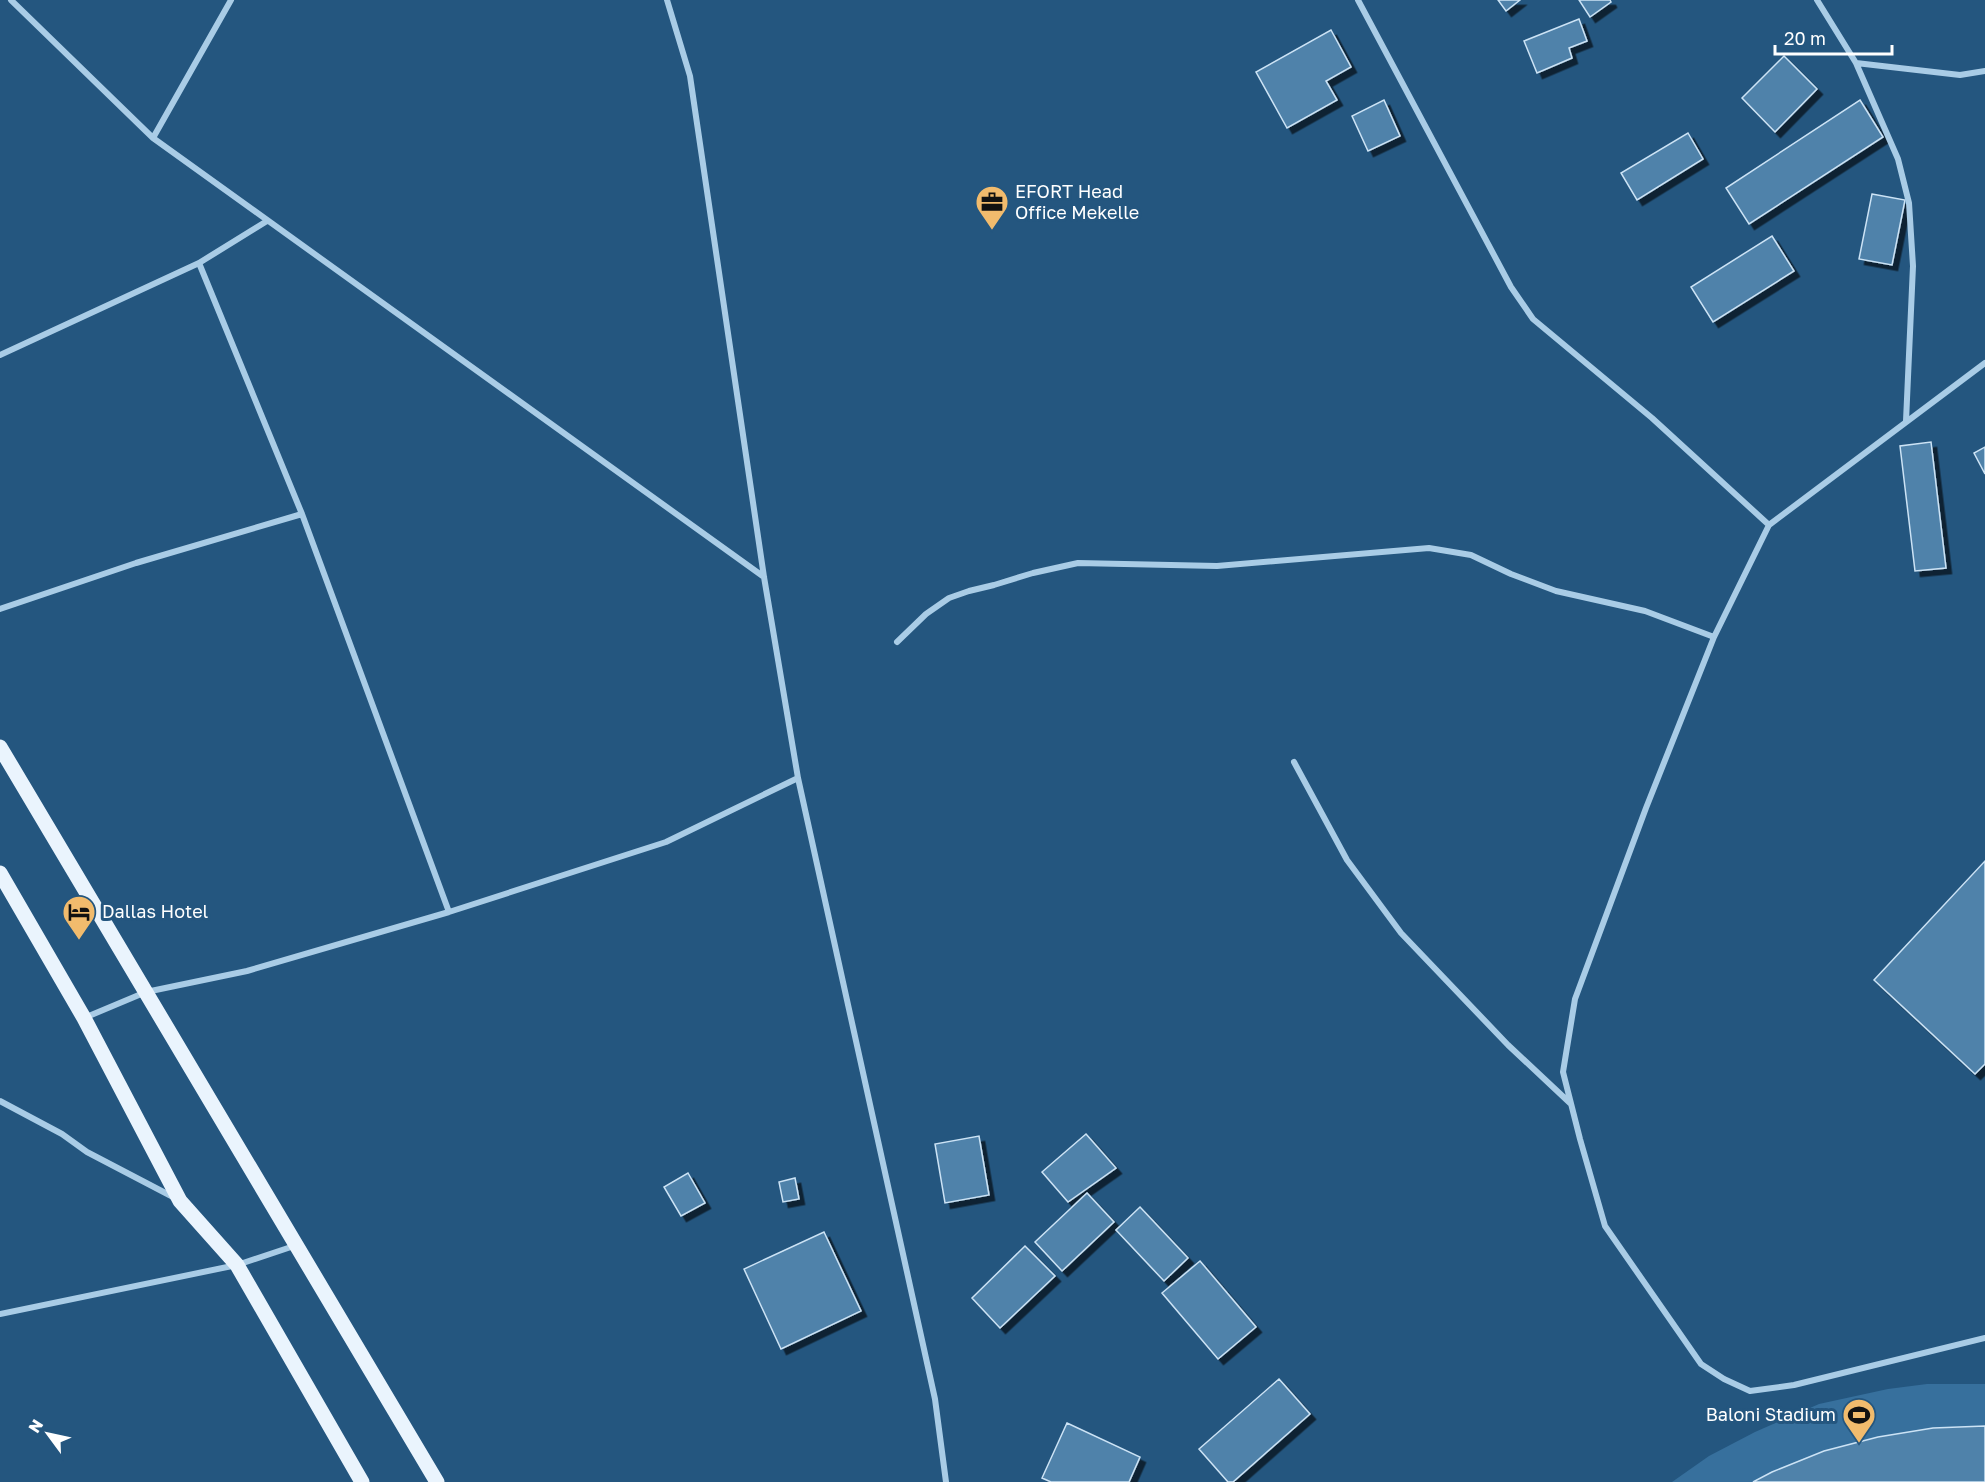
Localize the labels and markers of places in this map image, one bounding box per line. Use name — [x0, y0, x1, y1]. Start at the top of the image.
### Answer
place label: EFORT Head Office Mekelle — [1015, 180, 1139, 223]
office icon: EFORT Head Office Mekelle — [974, 184, 1010, 231]
hotel icon: Dallas Hotel — [61, 894, 97, 941]
place label: Dallas Hotel — [102, 900, 209, 922]
sports icon: Baloni Stadium — [1841, 1397, 1877, 1444]
place label: Baloni Stadium — [1706, 1403, 1836, 1425]

